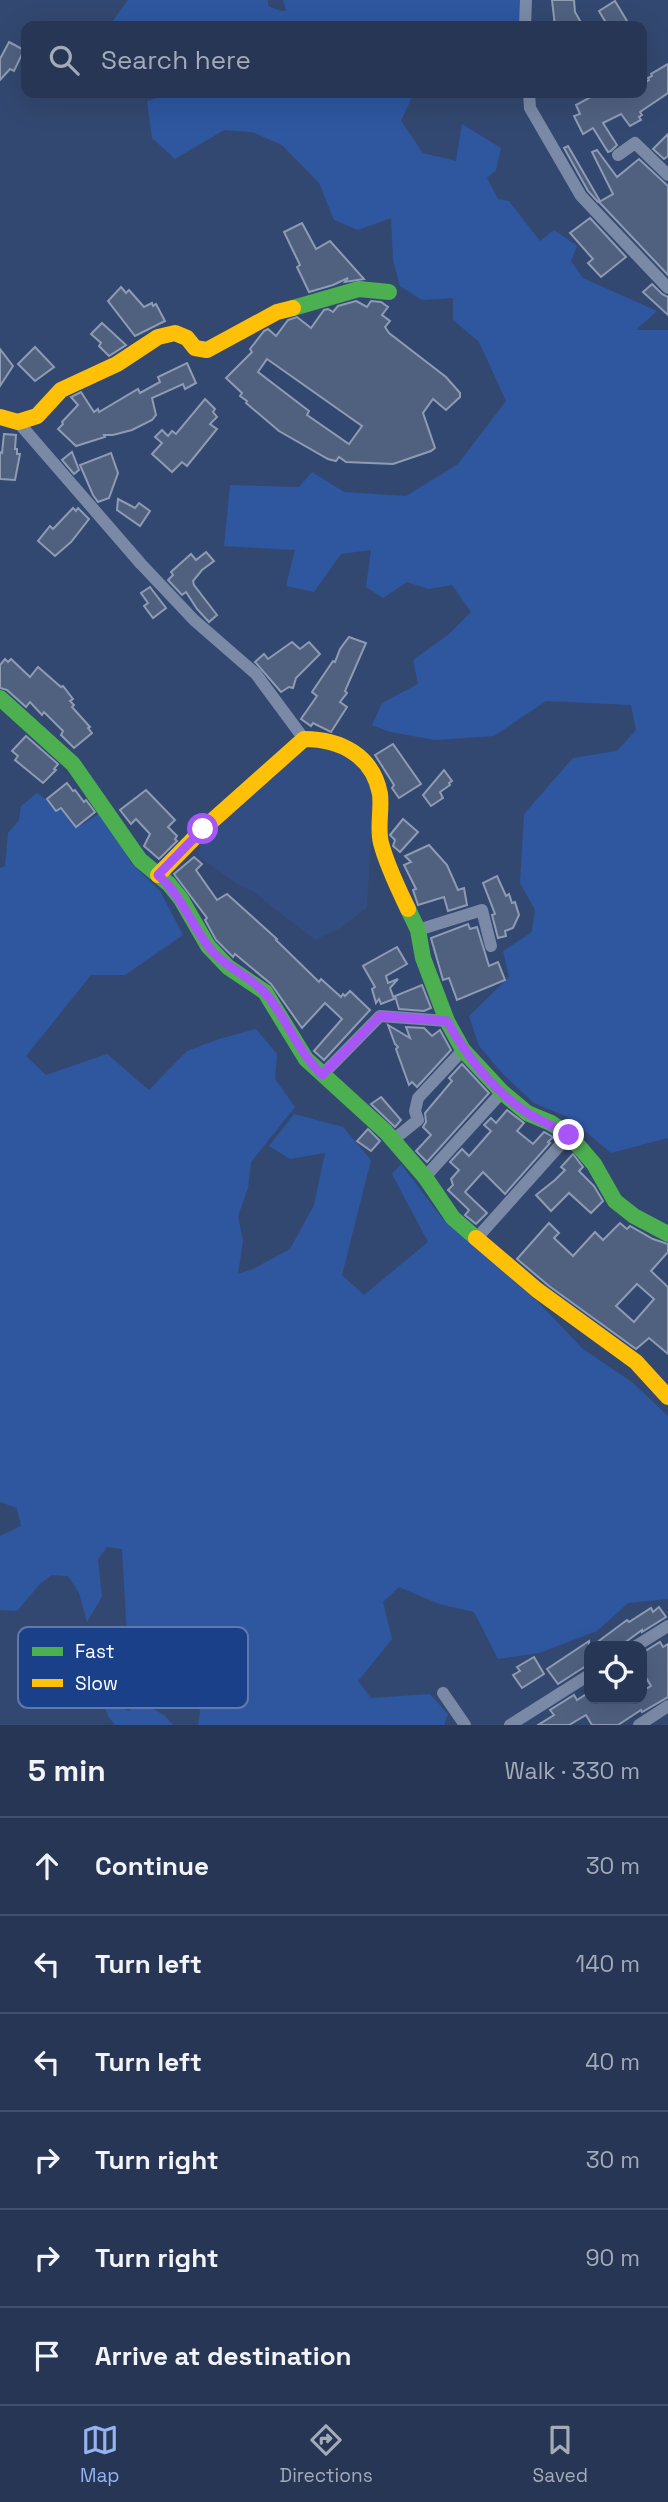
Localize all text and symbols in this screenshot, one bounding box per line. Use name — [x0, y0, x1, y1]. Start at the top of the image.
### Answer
search box — [21, 21, 647, 98]
icon: search — [45, 41, 83, 79]
text: Search here — [101, 43, 251, 77]
route start — [187, 813, 218, 844]
route end — [553, 1119, 584, 1150]
legend — [18, 1627, 248, 1708]
text: Fast — [75, 1639, 115, 1664]
map controls — [584, 1641, 647, 1704]
button: locate — [584, 1641, 647, 1704]
text: Slow — [75, 1671, 118, 1696]
text: 5 min — [28, 1751, 106, 1790]
text: Walk · 330 m — [505, 1756, 640, 1786]
icon: ahead — [28, 1847, 66, 1885]
text: Continue — [95, 1849, 209, 1883]
text: 30 m — [586, 1851, 640, 1881]
icon: left — [28, 1945, 66, 1983]
text: Turn left — [95, 1947, 202, 1981]
text: 140 m — [576, 1949, 640, 1979]
icon: left — [28, 2043, 66, 2081]
text: Turn left — [95, 2045, 202, 2079]
text: 40 m — [585, 2047, 640, 2077]
icon: right — [28, 2141, 66, 2179]
text: Turn right — [95, 2143, 219, 2177]
text: 30 m — [586, 2145, 640, 2175]
icon: right — [28, 2239, 66, 2277]
text: Turn right — [95, 2241, 219, 2275]
text: 90 m — [585, 2243, 640, 2273]
icon: arrive — [28, 2337, 66, 2375]
text: Arrive at destination — [95, 2339, 352, 2373]
tab: Map — [80, 2421, 120, 2488]
tab: Directions — [280, 2421, 373, 2488]
tab: Saved — [533, 2421, 588, 2488]

